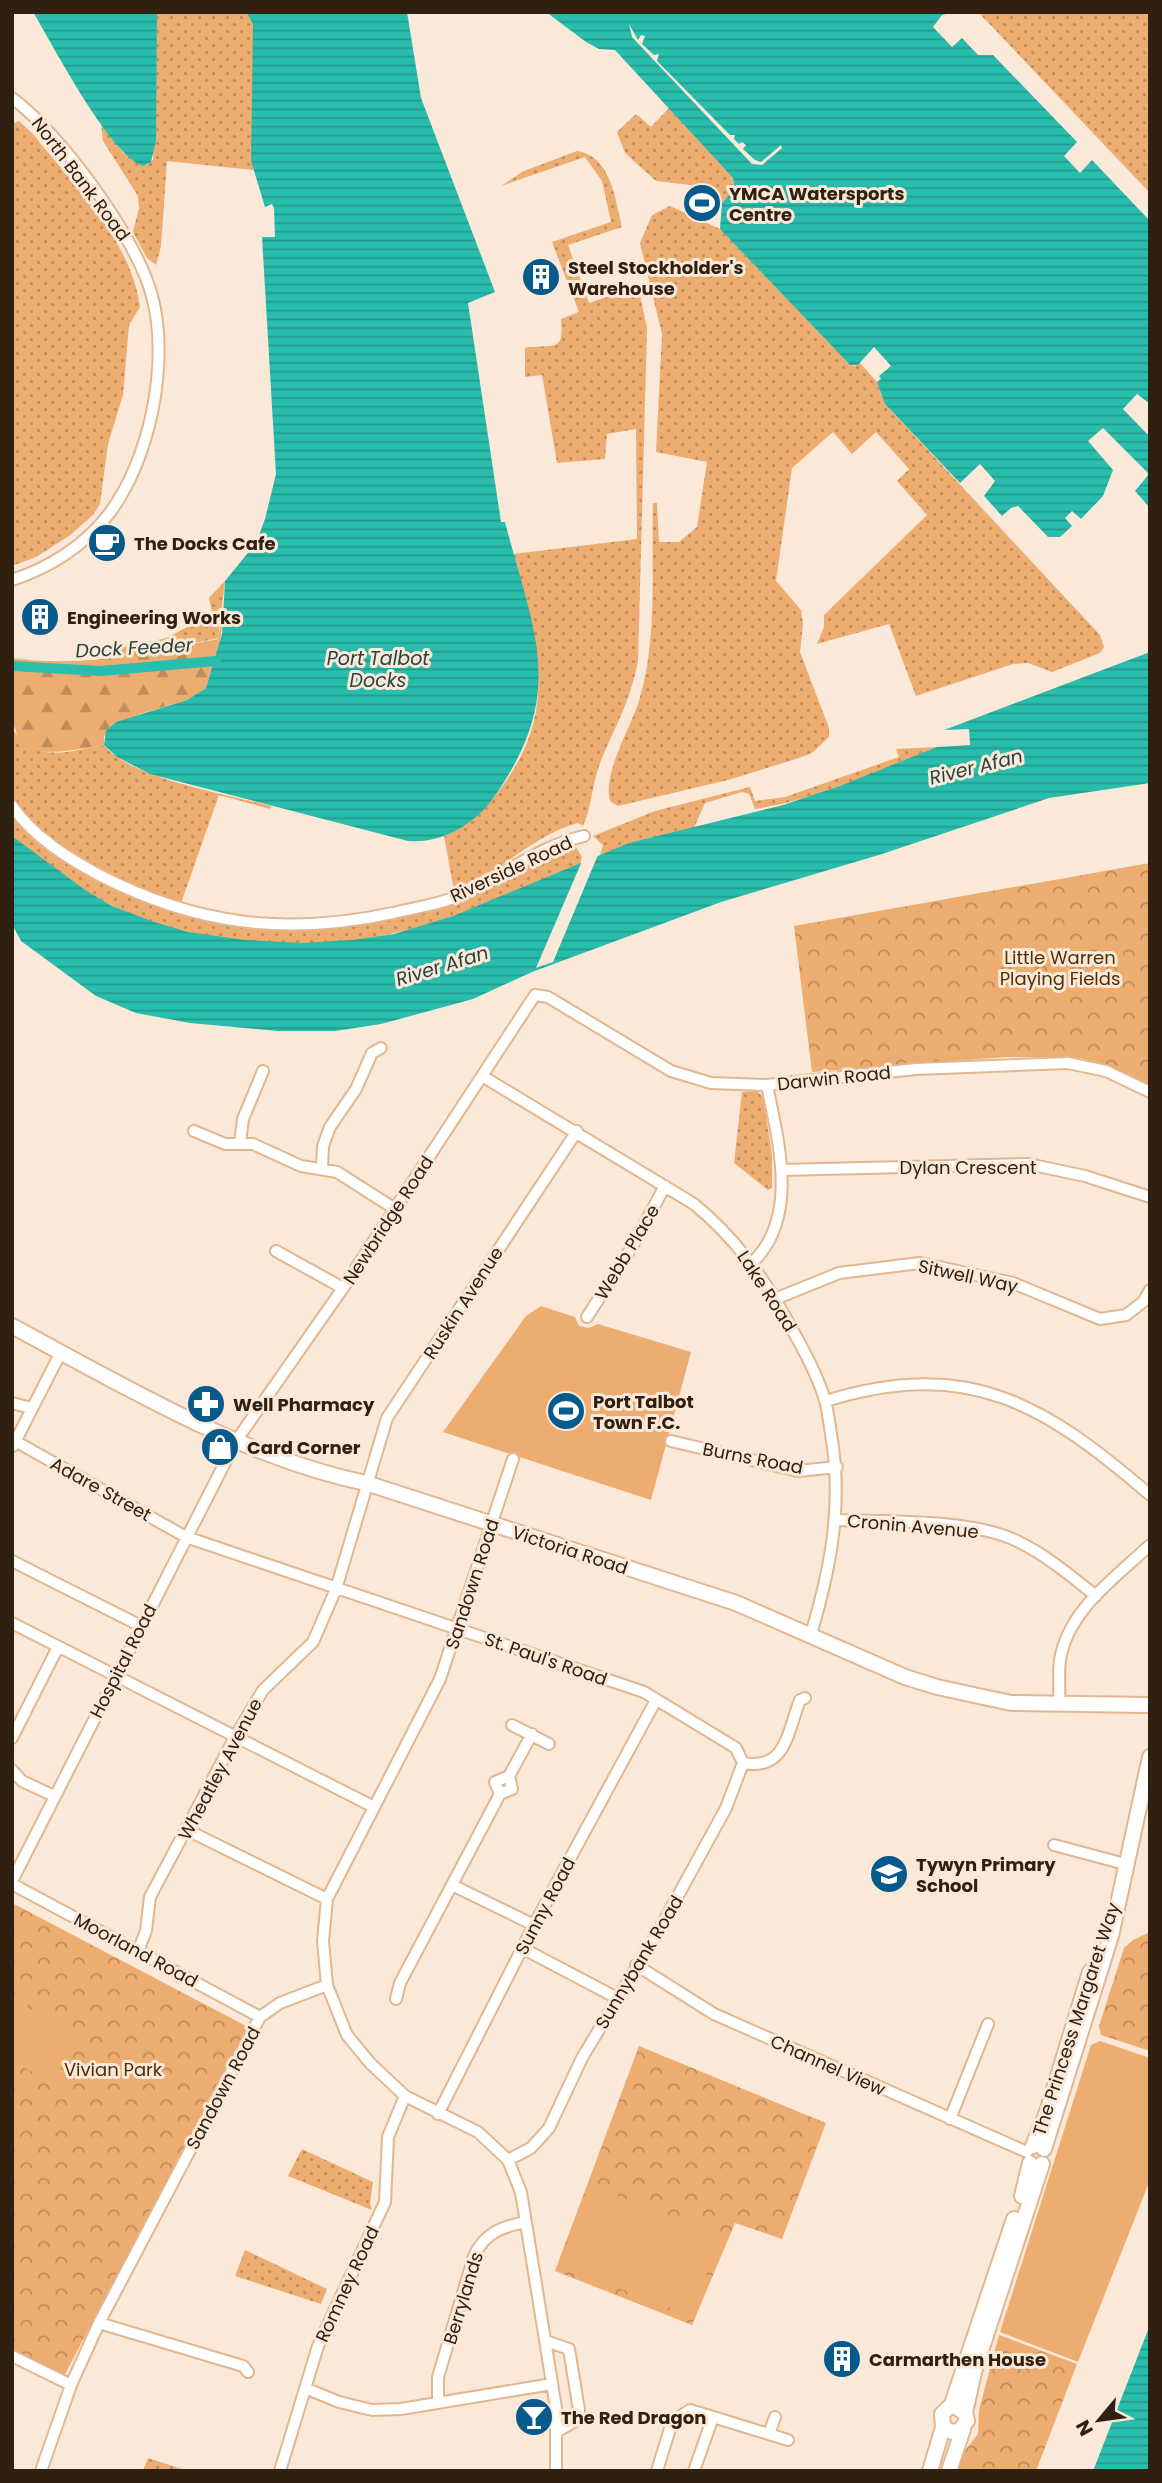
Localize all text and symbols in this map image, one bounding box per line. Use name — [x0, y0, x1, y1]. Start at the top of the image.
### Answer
street label: North Bank Road — [26, 112, 136, 246]
place label: YMCA Watersports Centre — [729, 181, 904, 227]
sports icon: YMCA Watersports Centre — [681, 182, 723, 224]
place label: Steel Stockholder's Warehouse — [568, 255, 743, 301]
building icon: Steel Stockholder's Warehouse — [520, 256, 562, 298]
cafe icon: The Docks Cafe — [86, 522, 128, 564]
place label: The Docks Cafe — [134, 531, 276, 556]
building icon: Engineering Works — [19, 596, 61, 638]
place label: Engineering Works — [67, 605, 241, 630]
water label: Dock Feeder — [75, 631, 194, 665]
water label: Port Talbot Docks — [327, 645, 430, 694]
water label: River Afan — [926, 742, 1026, 792]
street label: Riverside Road — [446, 830, 576, 908]
water label: River Afan — [392, 939, 492, 993]
park label: Little Warren Playing Fields — [1000, 945, 1120, 991]
street label: Darwin Road — [776, 1060, 892, 1096]
street label: Newbridge Road — [337, 1151, 439, 1289]
street label: Dylan Crescent — [899, 1155, 1037, 1180]
street label: Webb Place — [589, 1200, 665, 1304]
street label: Ruskin Avenue — [417, 1242, 509, 1364]
street label: Lake Road — [731, 1246, 803, 1336]
street label: Sitwell Way — [916, 1253, 1020, 1299]
pharmacy icon: Well Pharmacy — [185, 1383, 227, 1425]
place label: Port Talbot Town F.C. — [593, 1389, 694, 1435]
sports icon: Port Talbot Town F.C. — [545, 1390, 587, 1432]
place label: Well Pharmacy — [233, 1392, 375, 1417]
shop icon: Card Corner — [199, 1426, 241, 1468]
place label: Card Corner — [247, 1435, 361, 1460]
street label: Burns Road — [701, 1436, 805, 1480]
street label: Adare Street — [46, 1451, 156, 1527]
street label: Cronin Avenue — [846, 1508, 980, 1544]
street label: Sandown Road — [439, 1516, 505, 1652]
street label: Victoria Road — [509, 1519, 631, 1581]
street label: Hospital Road — [84, 1600, 162, 1722]
street label: St. Paul's Road — [481, 1626, 611, 1692]
street label: Wheatley Avenue — [172, 1694, 268, 1844]
place label: Tywyn Primary School — [916, 1852, 1056, 1898]
street label: Sunny Road — [509, 1853, 581, 1959]
school or university icon: Tywyn Primary School — [868, 1853, 910, 1895]
street label: Sunnybank Road — [589, 1890, 689, 2034]
street label: The Princess Margaret Way — [1026, 1899, 1126, 2139]
street label: Moorland Road — [70, 1907, 202, 1993]
street label: Sandown Road — [180, 2022, 266, 2154]
street label: Channel View — [766, 2028, 890, 2102]
park label: Vivian Park — [64, 2057, 163, 2082]
street label: Romney Road — [309, 2222, 385, 2346]
street label: Berrylands — [437, 2249, 489, 2347]
building icon: Carmarthen House — [821, 2338, 863, 2380]
place label: Carmarthen House — [869, 2347, 1046, 2372]
north arrow — [1064, 2385, 1134, 2455]
bar icon: The Red Dragon — [513, 2396, 555, 2438]
place label: The Red Dragon — [561, 2405, 706, 2430]
text: N — [1069, 2415, 1100, 2441]

